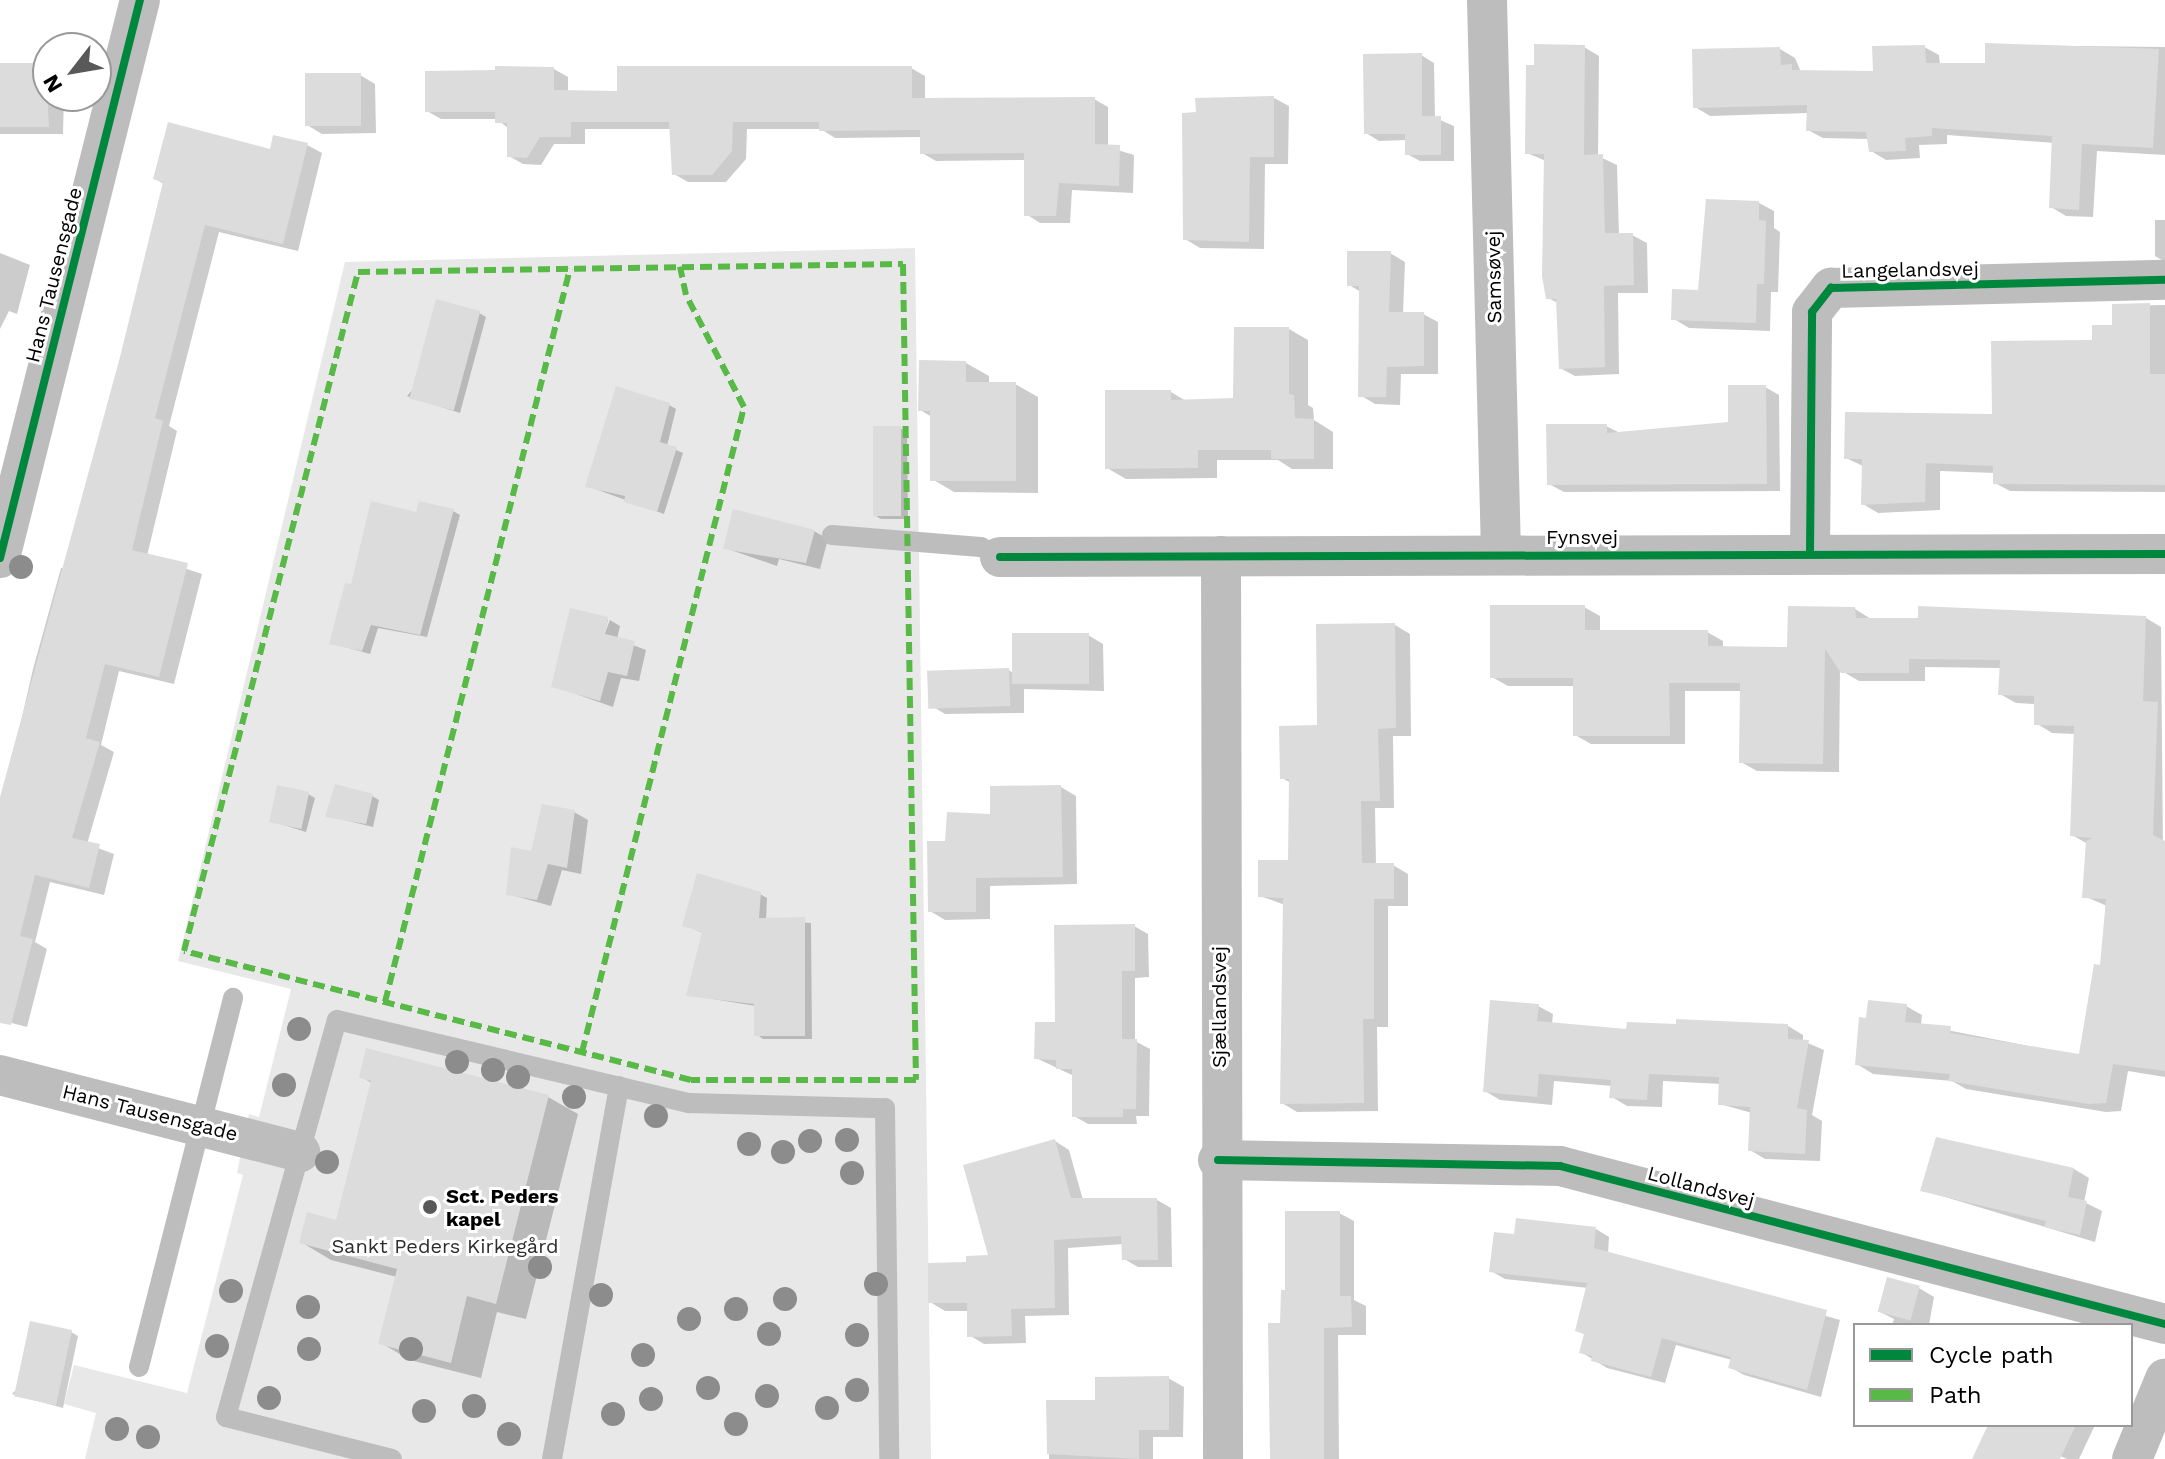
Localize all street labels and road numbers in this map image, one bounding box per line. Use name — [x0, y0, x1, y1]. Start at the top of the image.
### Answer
street label: Hans Tausensgade — [21, 185, 87, 365]
street label: Samsøvej — [1481, 230, 1507, 324]
street label: Langelandsvej — [1841, 257, 1979, 283]
street label: Fynsvej — [1546, 525, 1618, 549]
street label: Sjællandsvej — [1207, 946, 1231, 1068]
street label: Hans Tausensgade — [60, 1080, 240, 1146]
street label: Lollandsvej — [1645, 1161, 1757, 1213]

